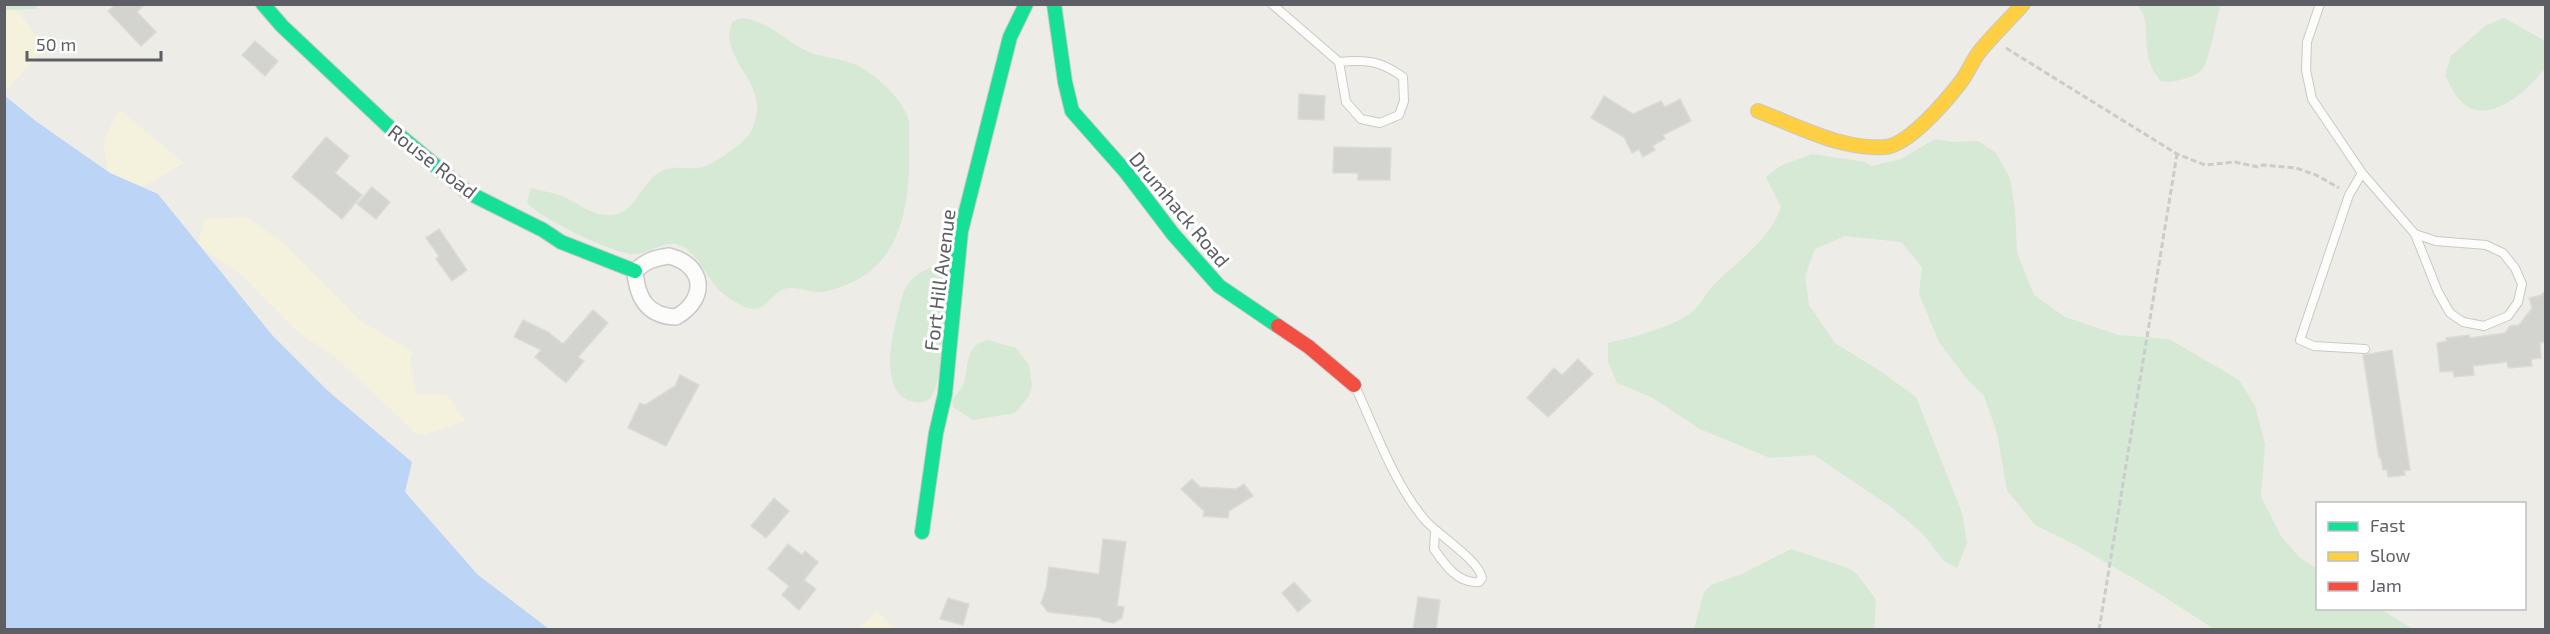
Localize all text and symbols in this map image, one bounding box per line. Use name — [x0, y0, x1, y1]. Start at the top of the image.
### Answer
scale bar — [27, 24, 160, 62]
text: 50 m — [36, 33, 76, 55]
street label: Rouse Road — [384, 119, 482, 203]
street label: Drumhack Road — [1125, 146, 1235, 272]
street label: Fort Hill Avenue — [918, 208, 960, 352]
legend — [2316, 502, 2526, 610]
text: Fast — [2370, 514, 2405, 536]
text: Slow — [2370, 544, 2411, 566]
text: Jam — [2370, 574, 2402, 596]

